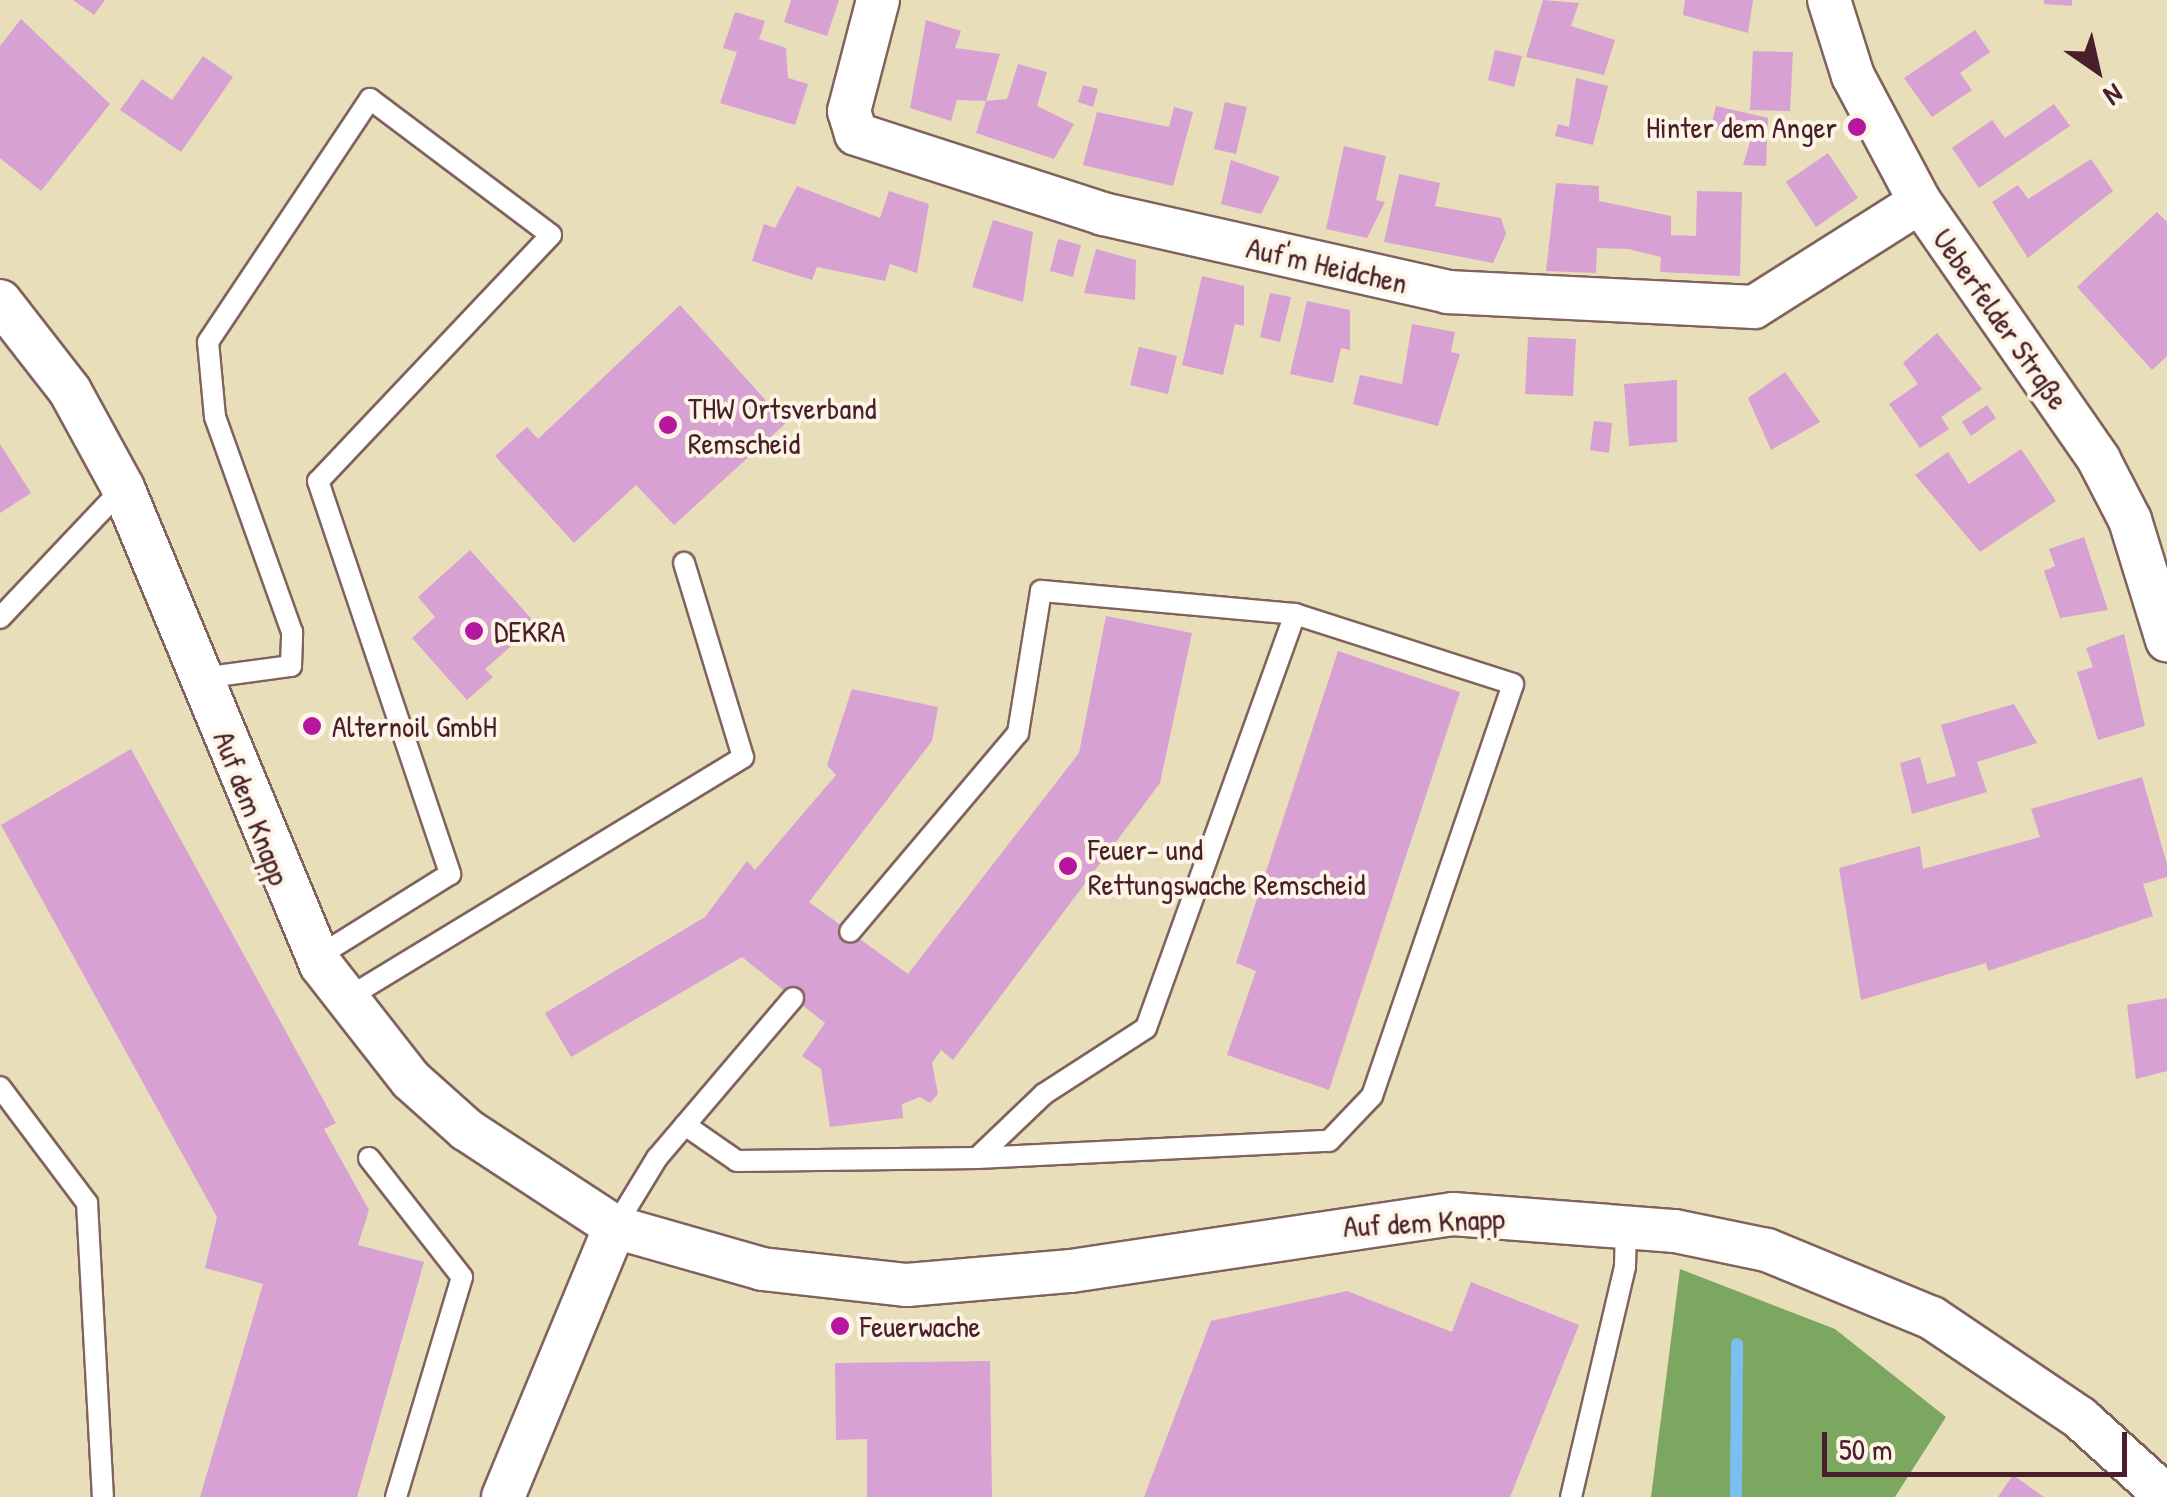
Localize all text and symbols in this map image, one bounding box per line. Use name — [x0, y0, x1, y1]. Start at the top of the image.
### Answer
north arrow — [2047, 20, 2147, 120]
text: N — [2097, 75, 2131, 115]
place label: Hinter dem Anger — [1646, 109, 1837, 145]
marker: Hinter dem Anger — [1846, 116, 1868, 138]
street label: Ueberfelder Straße — [1925, 222, 2077, 416]
street label: Auf'm Heidchen — [1243, 229, 1411, 301]
place label: THW Ortsverband Remscheid — [688, 390, 876, 460]
marker: THW Ortsverband Remscheid — [657, 414, 679, 436]
place label: DEKRA — [494, 613, 565, 649]
marker: DEKRA — [463, 620, 485, 642]
place label: Alternoil GmbH — [332, 708, 497, 744]
marker: Alternoil GmbH — [301, 715, 323, 737]
street label: Auf dem Knapp — [206, 726, 298, 890]
place label: Feuer- und Rettungswache Remscheid — [1088, 831, 1365, 902]
marker: Feuer- und Rettungswache Remscheid — [1057, 855, 1079, 877]
street label: Auf dem Knapp — [1342, 1200, 1506, 1244]
place label: Feuerwache — [860, 1308, 981, 1344]
marker: Feuerwache — [829, 1315, 851, 1337]
scale bar — [1827, 1412, 2132, 1474]
text: 50 m — [1839, 1429, 1892, 1469]

